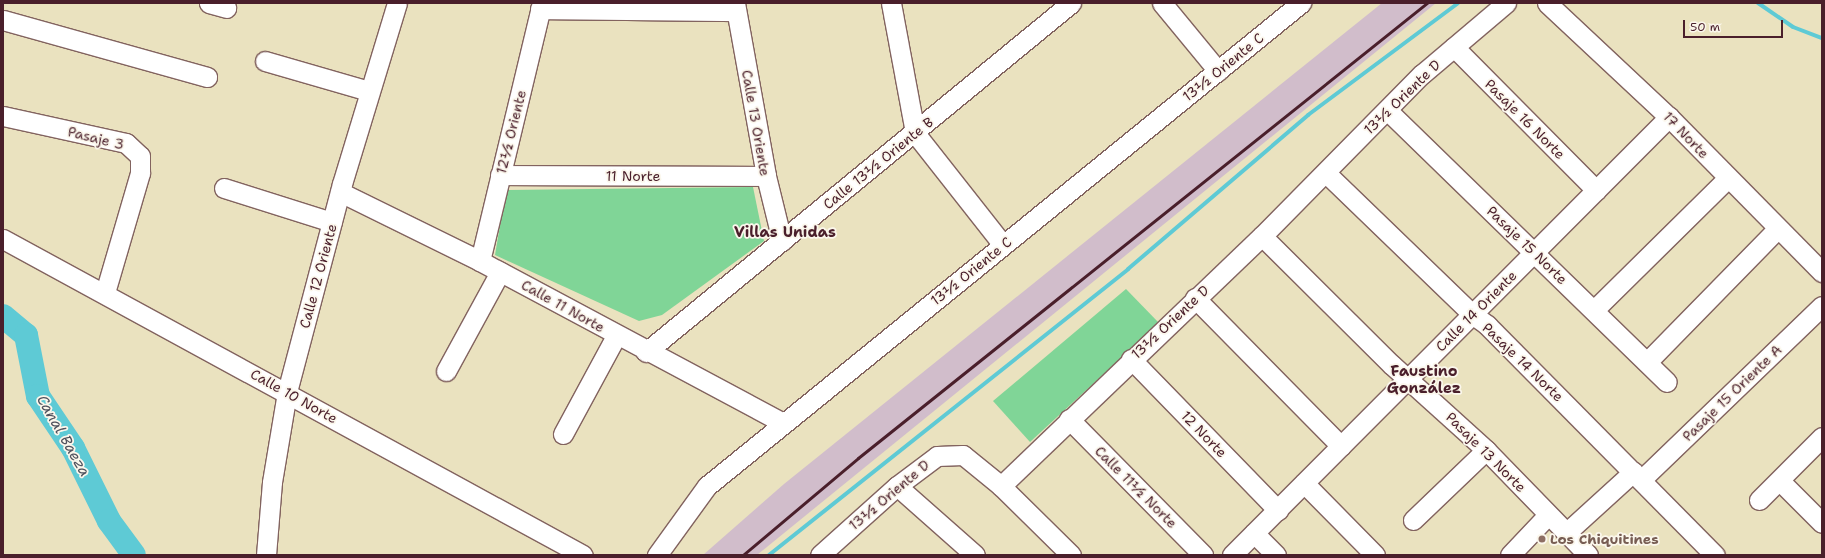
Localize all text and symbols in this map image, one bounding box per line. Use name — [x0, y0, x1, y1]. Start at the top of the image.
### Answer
scale bar — [1685, 12, 1785, 38]
text: 50 m — [1690, 19, 1720, 35]
street label: 13½ Oriente C — [1179, 29, 1267, 105]
street label: 13½ Oriente D — [1360, 56, 1444, 138]
street label: Calle 13 Oriente — [738, 69, 774, 177]
street label: Pasaje 16 Norte — [1481, 75, 1569, 163]
street label: 12½ Oriente — [492, 88, 530, 176]
street label: 17 Norte — [1660, 108, 1712, 162]
street label: Calle 13½ Oriente B — [819, 113, 937, 213]
street label: Pasaje 3 — [66, 123, 126, 153]
street label: 11 Norte — [606, 168, 660, 184]
street label: Pasaje 15 Norte — [1483, 202, 1571, 288]
street label: Calle 12 Oriente — [296, 222, 340, 330]
district label: Villas Unidas — [734, 224, 836, 242]
street label: 13½ Oriente C — [927, 233, 1015, 309]
street label: Calle 14 Oriente — [1432, 267, 1520, 355]
street label: Calle 11 Norte — [518, 276, 608, 336]
street label: 13½ Oriente D — [1128, 282, 1212, 362]
street label: Pasaje 14 Norte — [1479, 319, 1567, 405]
street label: Pasaje 15 Oriente A — [1679, 341, 1785, 445]
district label: Faustino González — [1387, 362, 1461, 397]
street label: Calle 10 Norte — [248, 365, 340, 427]
water label: Canal Baeza — [32, 392, 94, 480]
street label: 12 Norte — [1178, 407, 1230, 461]
street label: Pasaje 13 Norte — [1443, 409, 1529, 495]
street label: Calle 11½ Norte — [1091, 442, 1181, 532]
street label: 13½ Oriente D — [845, 456, 933, 534]
place label: Los Chiquitines — [1550, 531, 1659, 547]
marker: Los Chiquitines — [1537, 534, 1547, 544]

